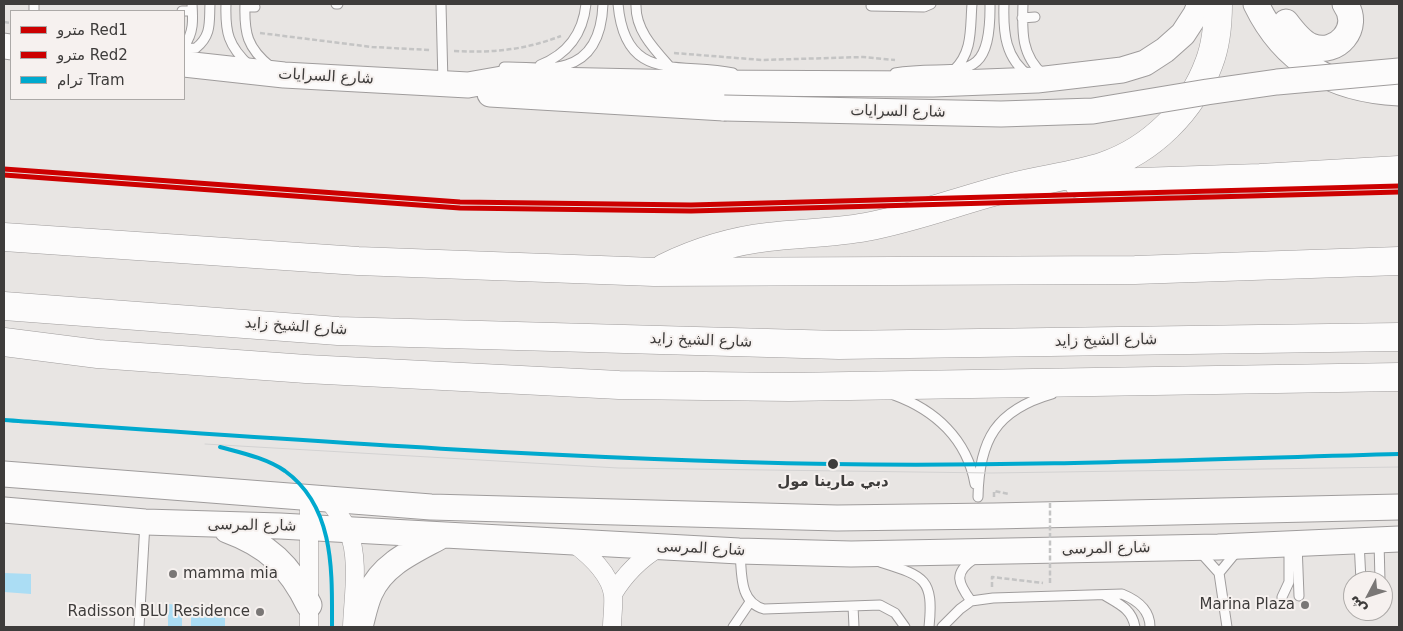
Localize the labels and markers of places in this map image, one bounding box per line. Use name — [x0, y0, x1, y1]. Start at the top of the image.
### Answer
marker: دبي مارينا مول — [826, 457, 840, 471]
place label: دبي مارينا مول — [777, 473, 889, 491]
place label: mamma mia — [183, 565, 278, 583]
marker: mamma mia — [167, 568, 179, 580]
place label: Marina Plaza — [1200, 596, 1295, 614]
marker: Marina Plaza — [1299, 599, 1311, 611]
place label: Radisson BLU Residence — [68, 603, 250, 621]
marker: Radisson BLU Residence — [254, 606, 266, 618]

